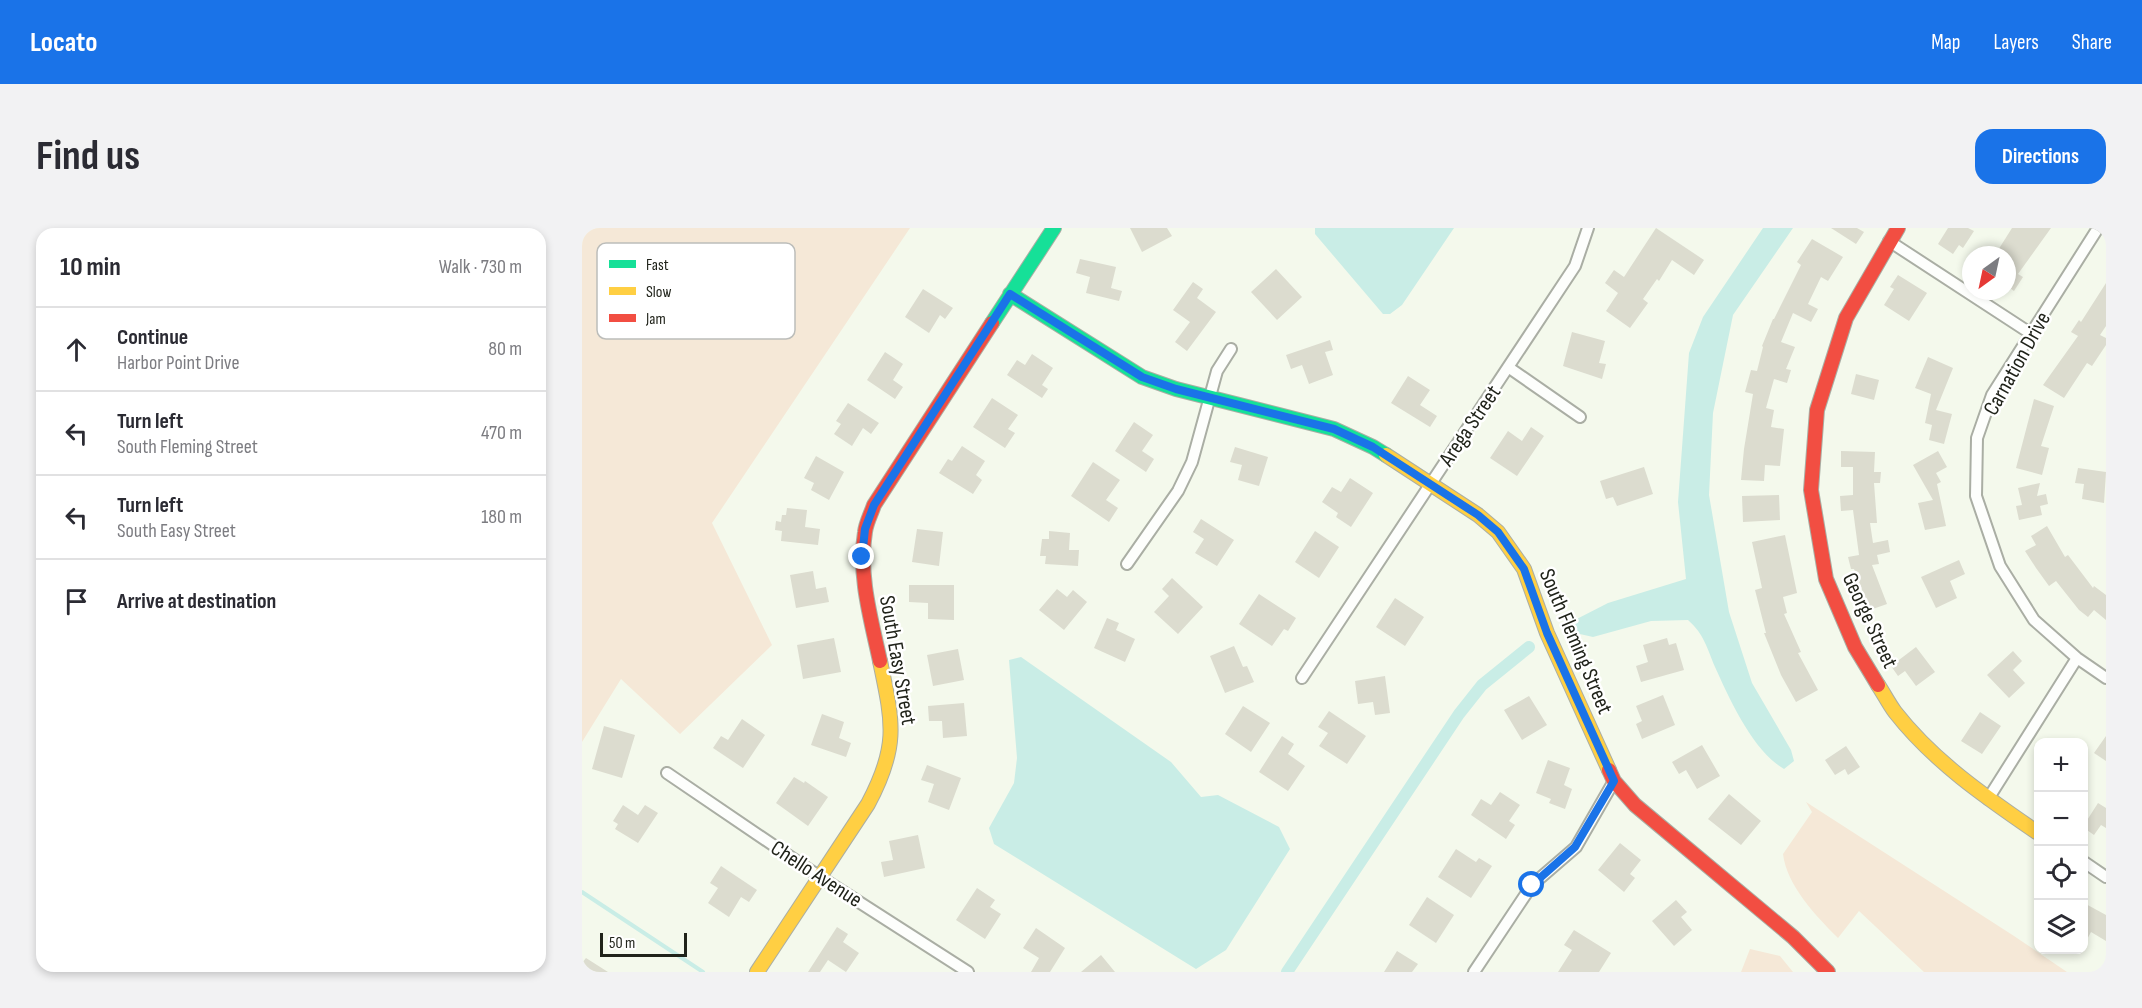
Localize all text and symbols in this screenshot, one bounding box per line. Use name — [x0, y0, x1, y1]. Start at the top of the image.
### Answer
text: Locato — [30, 26, 97, 59]
text: Map — [1931, 30, 1960, 55]
text: Layers — [1993, 30, 2039, 55]
text: Share — [2072, 30, 2112, 55]
button: Directions — [1975, 129, 2106, 184]
text: Find us — [36, 131, 140, 182]
legend — [597, 243, 795, 339]
north arrow — [1962, 246, 2016, 300]
text: 10 min — [60, 252, 121, 283]
text: Walk · 730 m — [439, 255, 522, 279]
text: Fast — [646, 256, 669, 275]
text: Slow — [646, 283, 671, 302]
street label: Carnation Drive — [1978, 307, 2057, 420]
text: Jam — [645, 310, 666, 329]
text: Continue — [117, 324, 188, 351]
icon: ahead — [60, 333, 93, 366]
text: 80 m — [488, 337, 522, 361]
text: Harbor Point Drive — [117, 351, 239, 375]
street label: Arega Street — [1433, 380, 1507, 472]
text: Turn left — [117, 408, 183, 435]
icon: left — [60, 417, 93, 450]
text: 470 m — [481, 421, 522, 445]
text: South Fleming Street — [117, 435, 258, 459]
text: Turn left — [117, 492, 183, 519]
icon: left — [60, 501, 93, 534]
text: 180 m — [481, 505, 522, 529]
text: South Easy Street — [117, 519, 236, 543]
route end — [848, 543, 874, 569]
street label: South Fleming Street — [1533, 565, 1618, 718]
street label: George Street — [1836, 569, 1904, 673]
icon: arrive — [60, 585, 93, 618]
text: Arrive at destination — [117, 588, 276, 615]
street label: South Easy Street — [873, 594, 922, 727]
map controls — [2034, 738, 2088, 954]
button: + — [2034, 738, 2088, 792]
button: − — [2034, 792, 2088, 846]
street label: Chello Avenue — [765, 835, 867, 914]
button: locate — [2034, 846, 2088, 900]
route start — [1518, 871, 1544, 897]
button: layers — [2034, 900, 2088, 954]
scale bar — [600, 930, 687, 958]
text: 50 m — [609, 934, 635, 953]

